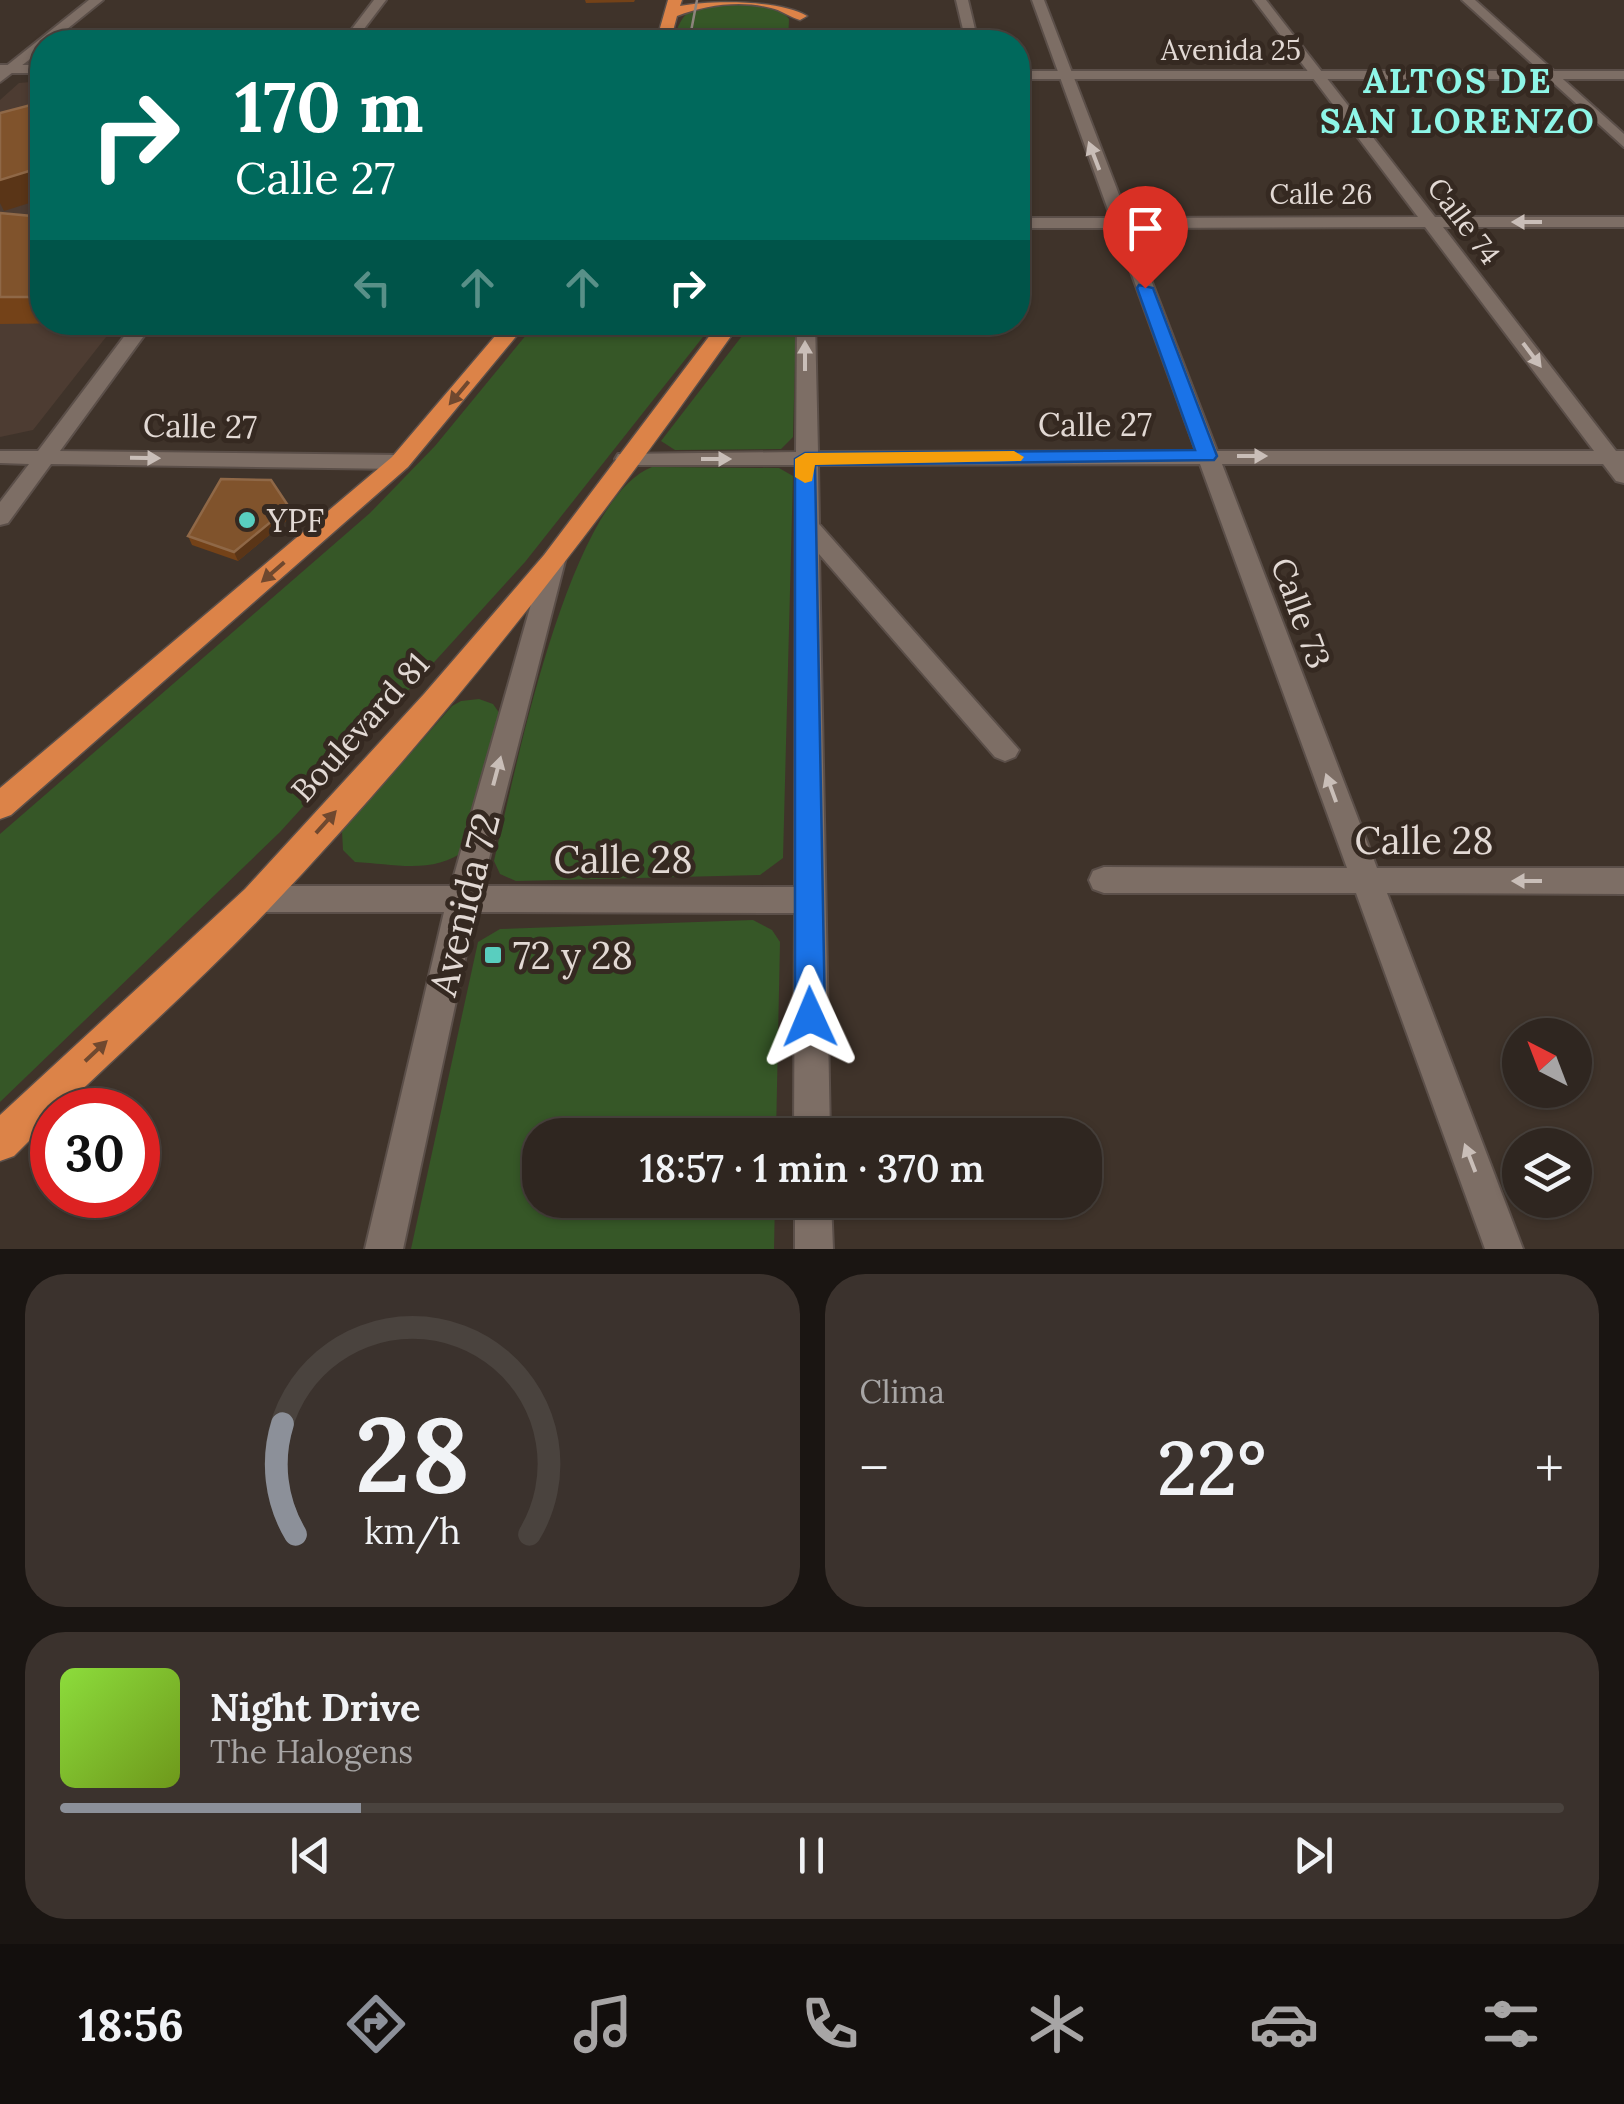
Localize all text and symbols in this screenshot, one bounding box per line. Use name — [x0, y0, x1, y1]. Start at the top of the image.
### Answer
street label: Avenida 25 — [1160, 32, 1301, 68]
district label: ALTOS DE SAN LORENZO — [1320, 58, 1596, 143]
text: 170 m — [235, 62, 424, 151]
icon: right — [70, 70, 200, 200]
one-way arrow — [1086, 140, 1102, 170]
text: Calle 27 — [235, 149, 395, 206]
street label: Calle 74 — [1420, 170, 1508, 272]
street label: Calle 26 — [1269, 176, 1373, 212]
pin — [1103, 186, 1188, 289]
icon: arrive — [1118, 201, 1173, 256]
one-way arrow — [1510, 214, 1542, 230]
icon: left — [345, 260, 400, 315]
icon: ahead — [450, 260, 505, 315]
icon: ahead — [555, 260, 610, 315]
icon: right — [660, 260, 715, 315]
one-way arrow — [798, 339, 814, 371]
one-way arrow — [1522, 342, 1543, 368]
one-way arrow — [449, 380, 471, 405]
street label: Calle 27 — [1038, 404, 1152, 445]
street label: Calle 27 — [143, 405, 258, 447]
one-way arrow — [1237, 448, 1269, 464]
one-way arrow — [130, 450, 162, 466]
one-way arrow — [700, 451, 732, 467]
place label: YPF — [266, 500, 324, 541]
marker: YPF — [236, 509, 258, 531]
street label: Calle 73 — [1262, 552, 1340, 674]
one-way arrow — [261, 560, 286, 582]
street label: Boulevard 81 — [282, 644, 438, 810]
one-way arrow — [489, 755, 505, 786]
one-way arrow — [1323, 773, 1338, 803]
street label: Avenida 72 — [418, 808, 510, 1001]
one-way arrow — [315, 810, 337, 835]
street label: Calle 28 — [1354, 816, 1494, 864]
street label: Calle 28 — [553, 835, 693, 883]
one-way arrow — [1510, 873, 1542, 889]
place label: 72 y 28 — [513, 931, 633, 980]
marker: 72 y 28 — [482, 944, 504, 966]
position arrow — [758, 965, 862, 1069]
north arrow — [1502, 1018, 1592, 1108]
map controls — [1502, 1018, 1592, 1218]
one-way arrow — [84, 1040, 108, 1063]
speed limit sign: 30 — [30, 1088, 160, 1218]
button: layers — [1502, 1128, 1592, 1218]
one-way arrow — [1462, 1142, 1477, 1172]
text: 18:57 · 1 min · 370 m — [640, 1144, 984, 1192]
text: Clima — [860, 1371, 945, 1412]
text: 28 — [355, 1387, 470, 1520]
text: 22° — [1157, 1420, 1266, 1516]
text: − — [860, 1433, 889, 1503]
text: + — [1535, 1433, 1564, 1503]
text: km/h — [364, 1508, 461, 1554]
text: Night Drive — [210, 1683, 421, 1731]
text: The Halogens — [210, 1731, 413, 1772]
icon: previous — [283, 1828, 338, 1883]
icon: pause — [784, 1828, 839, 1883]
icon: next — [1286, 1828, 1341, 1883]
icon: directions — [341, 1989, 411, 2059]
icon: music — [568, 1989, 638, 2059]
icon: phone — [795, 1989, 865, 2059]
icon: climate — [1022, 1989, 1092, 2059]
icon: car — [1249, 1989, 1319, 2059]
icon: filters — [1476, 1989, 1546, 2059]
text: 18:56 — [78, 1996, 184, 2053]

